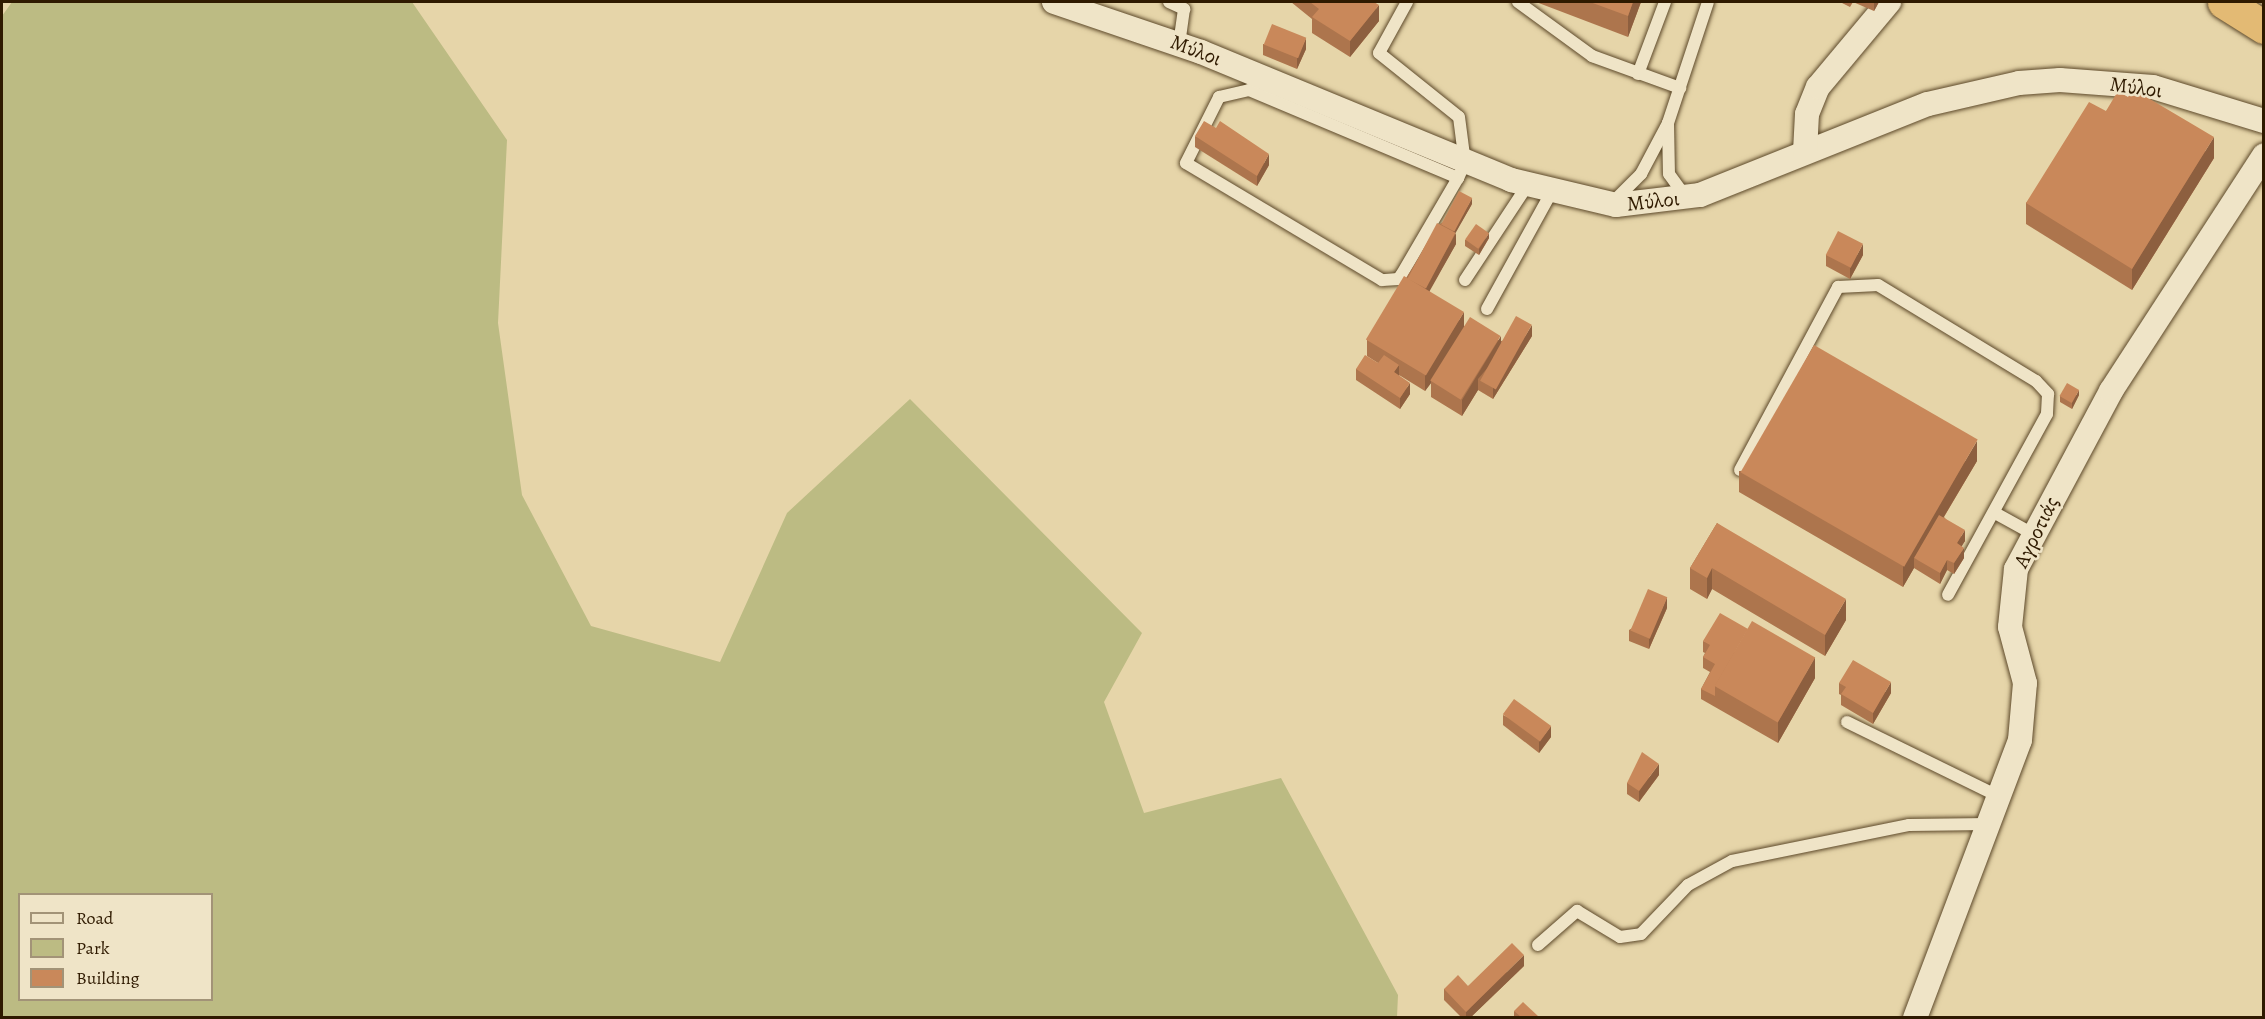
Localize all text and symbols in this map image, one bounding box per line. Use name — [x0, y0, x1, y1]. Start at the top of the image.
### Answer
street label: Μύλοι — [1167, 29, 1225, 71]
street label: Μύλοι — [2108, 71, 2164, 103]
street label: Μύλοι — [1626, 186, 1680, 216]
street label: Αγροτιάς — [2008, 492, 2064, 572]
legend — [18, 893, 213, 1001]
text: Road — [76, 906, 113, 930]
text: Park — [76, 936, 110, 960]
text: Building — [76, 966, 140, 990]

